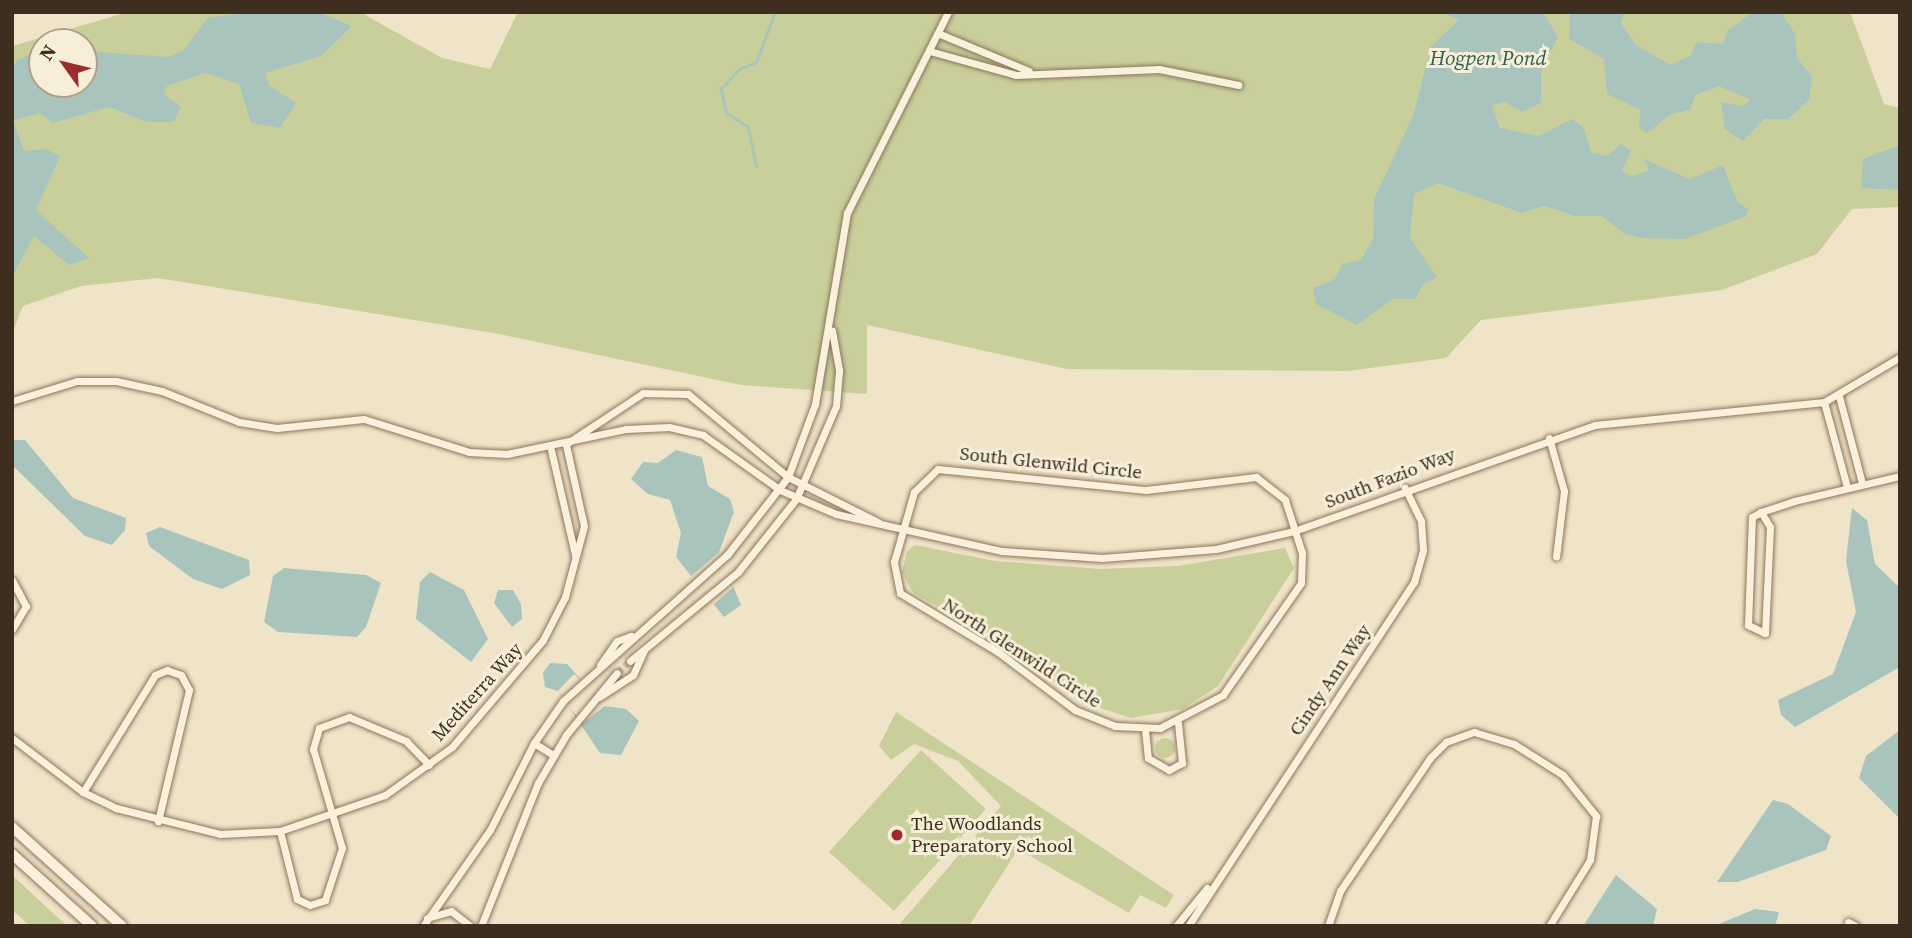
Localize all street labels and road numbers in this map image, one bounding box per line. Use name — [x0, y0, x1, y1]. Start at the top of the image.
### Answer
street label: South Glenwild Circle — [959, 442, 1143, 484]
street label: South Fazio Way — [1321, 443, 1459, 513]
street label: North Glenwild Circle — [938, 593, 1106, 713]
street label: Cindy Ann Way — [1284, 620, 1376, 740]
street label: Mediterra Way — [427, 638, 527, 746]

